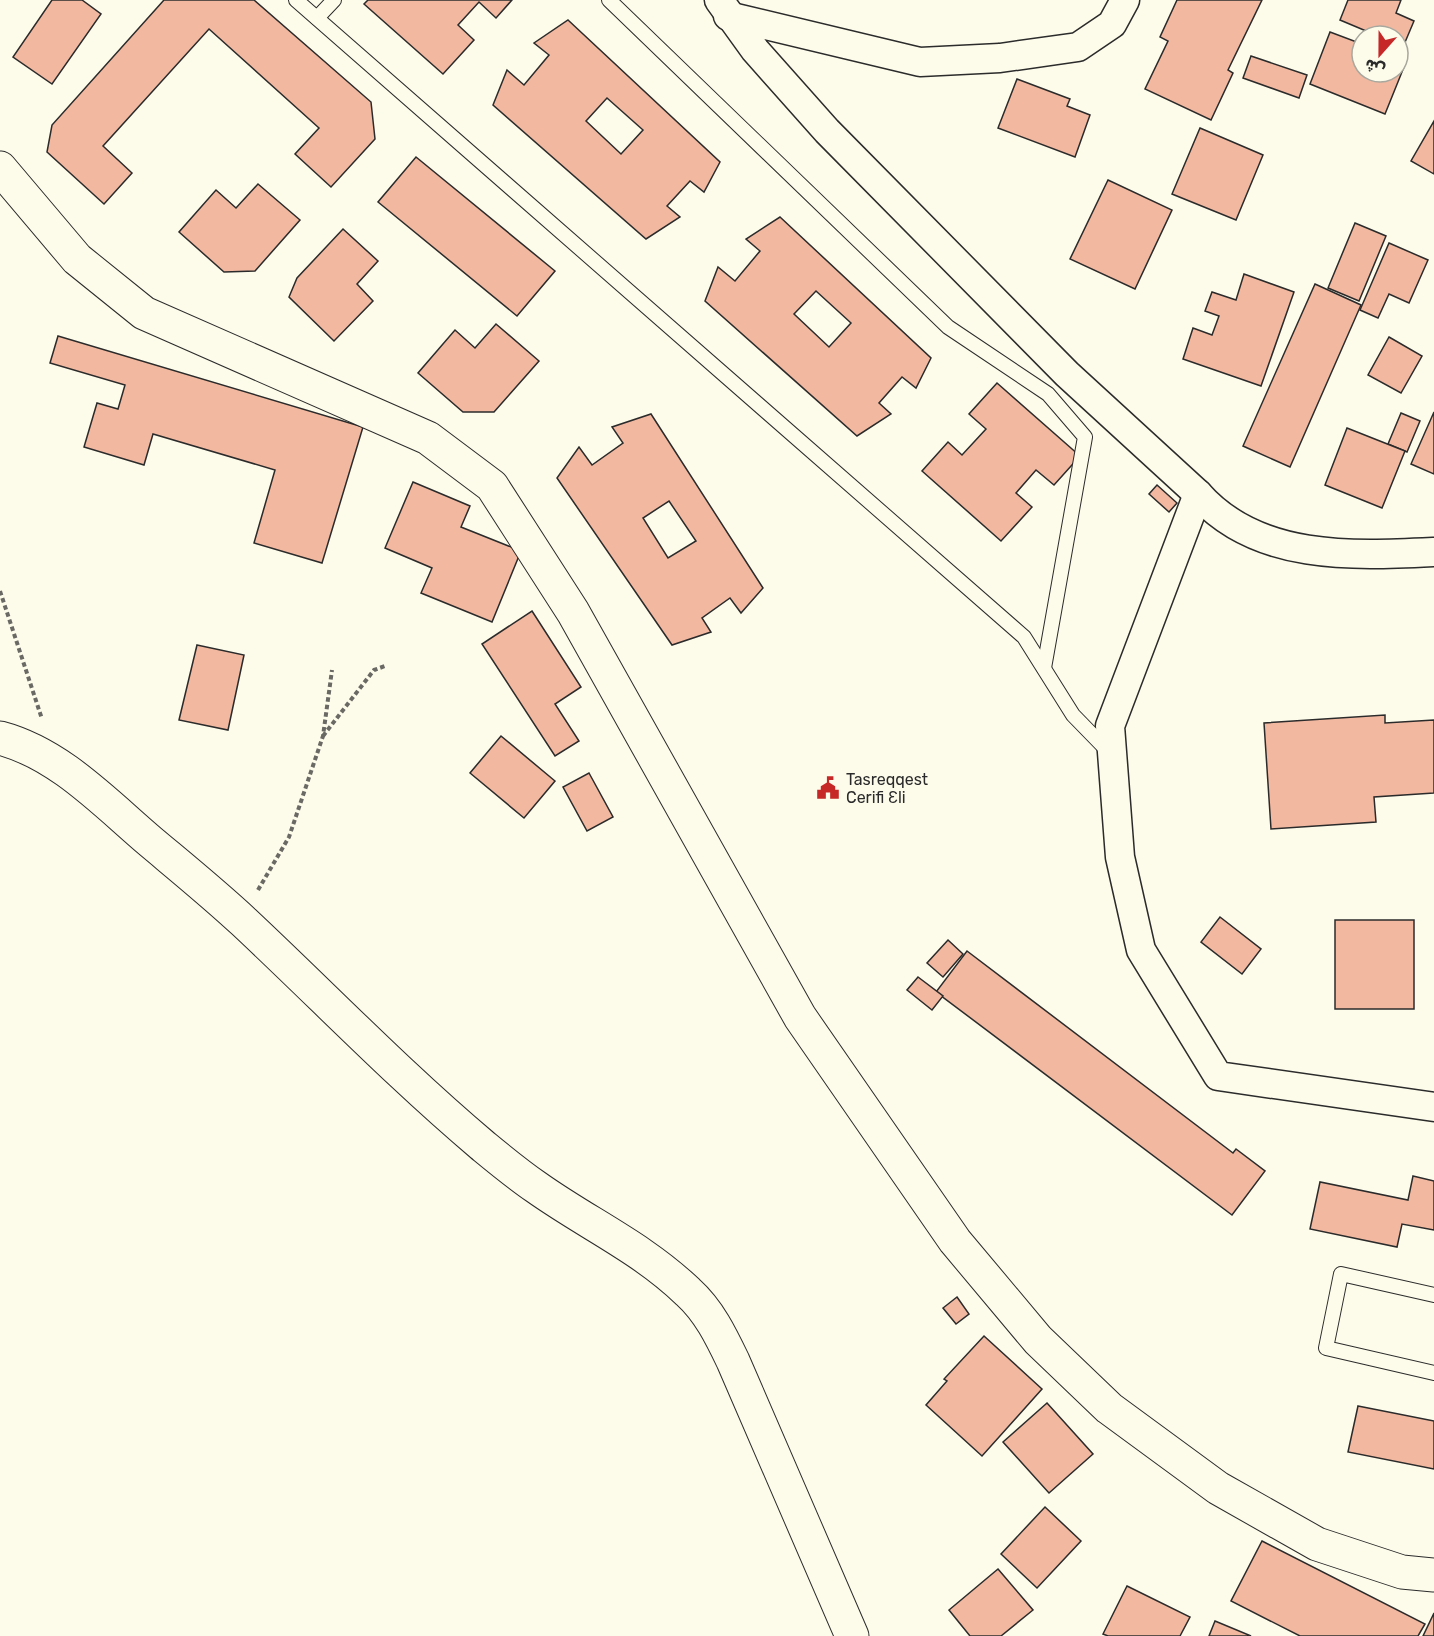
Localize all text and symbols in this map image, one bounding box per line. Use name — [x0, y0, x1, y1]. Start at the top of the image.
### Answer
north arrow — [1350, 24, 1410, 84]
text: ش — [1362, 55, 1388, 80]
place label: Tasreqqest Cerifi Ɛli — [846, 770, 928, 807]
public building icon: Tasreqqest Cerifi Ɛli — [815, 775, 841, 801]

